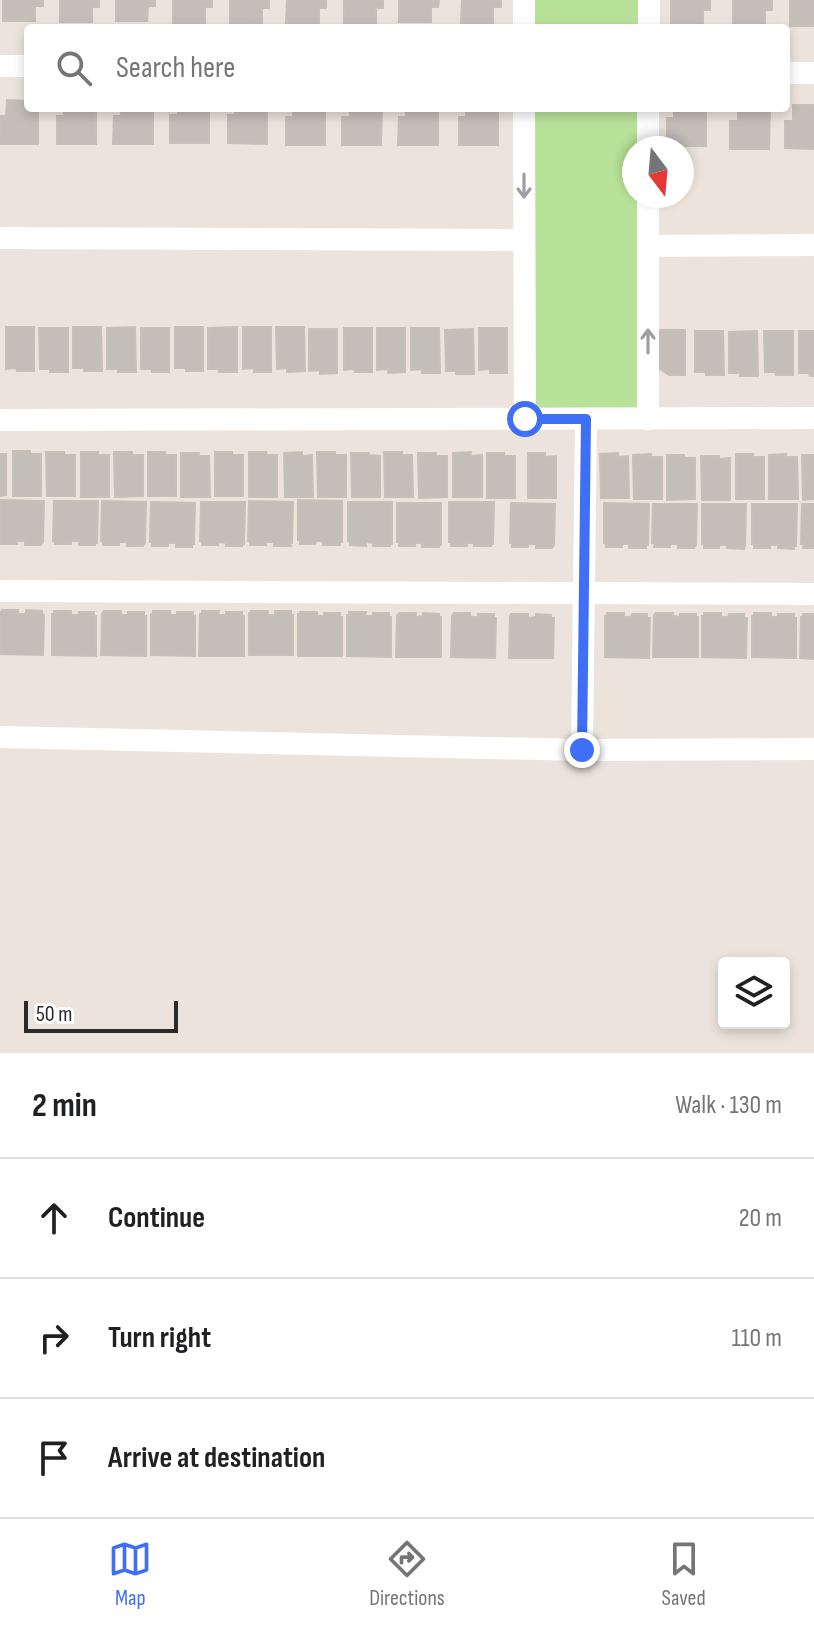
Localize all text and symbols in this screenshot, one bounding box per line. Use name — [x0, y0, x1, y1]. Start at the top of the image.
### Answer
search box — [24, 24, 790, 112]
icon: search — [52, 46, 96, 90]
text: Search here — [116, 50, 235, 86]
north arrow — [622, 136, 694, 208]
one-way arrow — [516, 172, 532, 199]
one-way arrow — [640, 328, 656, 355]
route start — [507, 401, 543, 437]
route end — [564, 732, 600, 768]
map controls — [718, 957, 790, 1029]
button: layers — [718, 957, 790, 1029]
scale bar — [24, 997, 178, 1033]
text: 50 m — [36, 1001, 72, 1028]
text: 2 min — [32, 1085, 97, 1126]
text: Walk · 130 m — [675, 1090, 782, 1121]
icon: ahead — [32, 1196, 76, 1240]
text: Continue — [108, 1200, 205, 1236]
text: 20 m — [739, 1203, 782, 1234]
icon: right — [32, 1316, 76, 1360]
text: Turn right — [108, 1320, 211, 1356]
text: 110 m — [731, 1323, 782, 1354]
icon: arrive — [32, 1436, 76, 1480]
text: Arrive at destination — [108, 1440, 325, 1476]
tab: Map — [108, 1537, 152, 1612]
tab: Directions — [369, 1537, 445, 1612]
tab: Saved — [662, 1537, 706, 1612]

